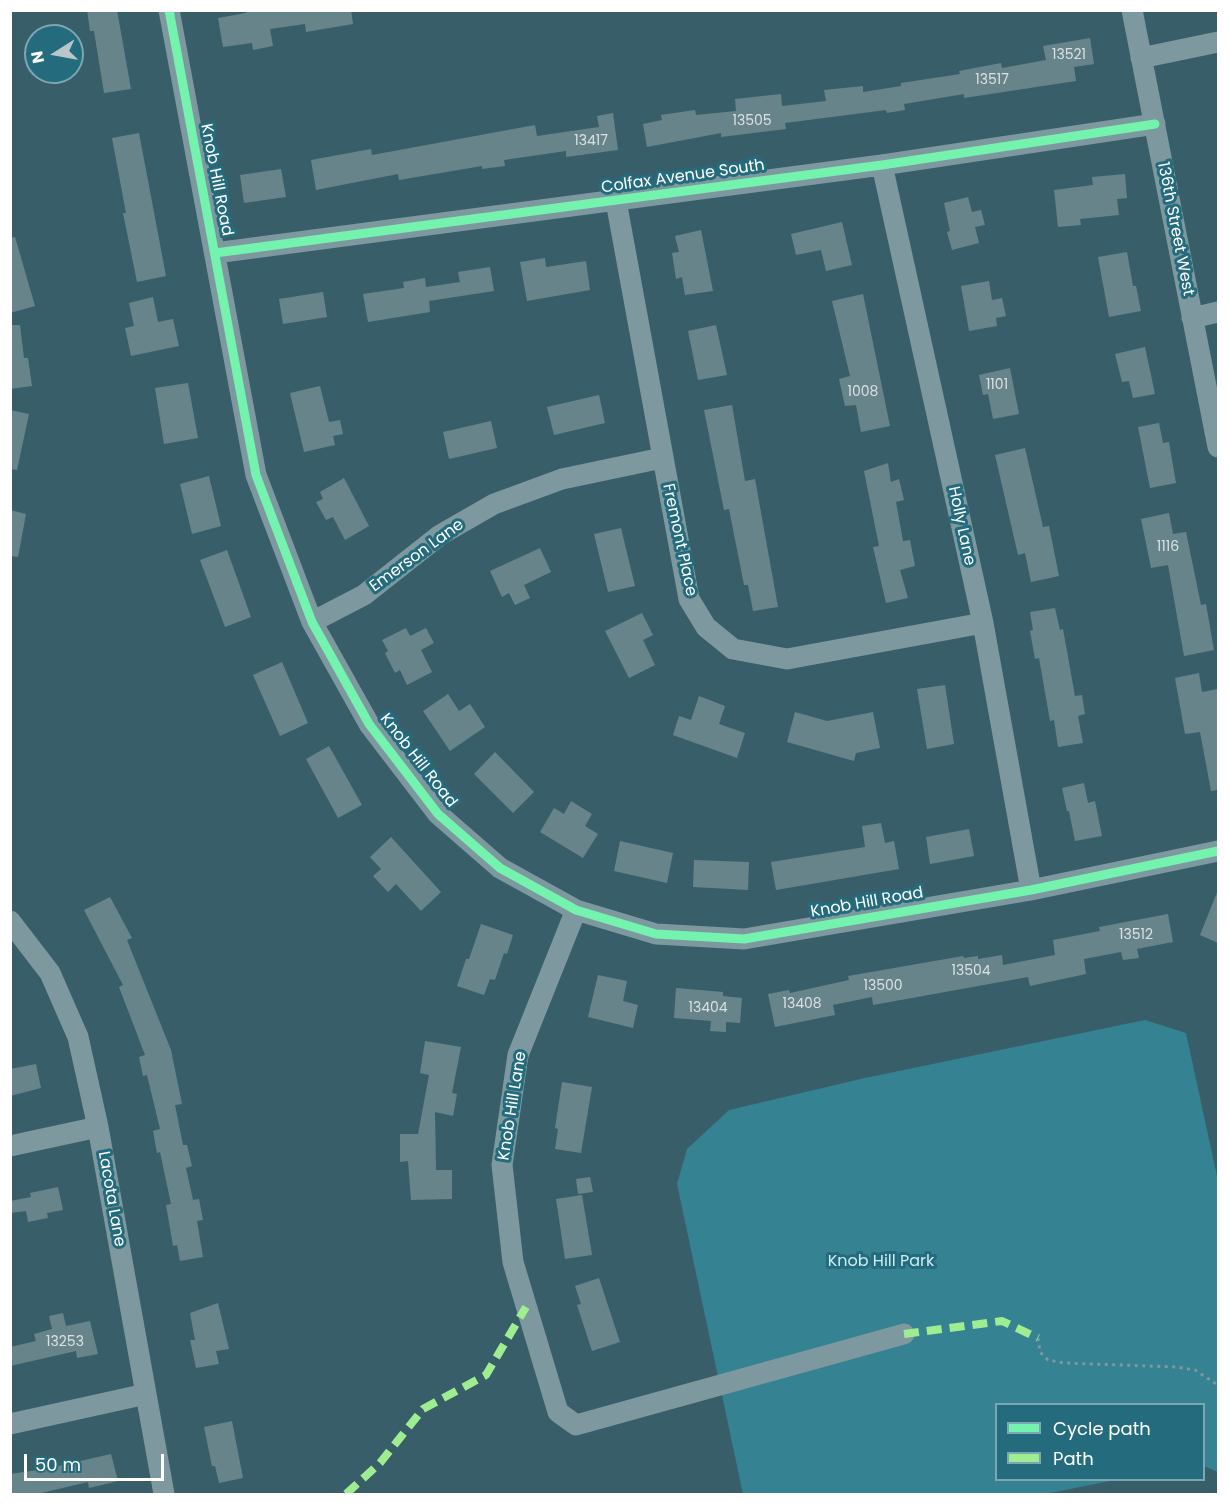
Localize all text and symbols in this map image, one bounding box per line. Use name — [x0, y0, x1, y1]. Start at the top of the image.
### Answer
north arrow — [24, 24, 84, 84]
house number: 13521 — [1052, 47, 1086, 63]
text: N — [25, 49, 50, 65]
house number: 13517 — [975, 72, 1009, 88]
house number: 13505 — [732, 113, 772, 129]
street label: Knob Hill Road — [196, 122, 236, 238]
house number: 13417 — [574, 133, 608, 149]
street label: Colfax Avenue South — [600, 156, 766, 198]
street label: 136th Street West — [1153, 160, 1197, 298]
house number: 1101 — [986, 377, 1008, 393]
house number: 1008 — [848, 384, 878, 400]
street label: Fremont Place — [658, 482, 700, 598]
street label: Holly Lane — [943, 485, 979, 567]
street label: Emerson Lane — [366, 515, 468, 597]
house number: 1116 — [1157, 539, 1179, 555]
street label: Knob Hill Road — [375, 710, 461, 812]
street label: Knob Hill Road — [809, 884, 925, 922]
house number: 13512 — [1119, 927, 1153, 943]
house number: 13504 — [951, 963, 991, 979]
house number: 13500 — [863, 978, 903, 994]
house number: 13408 — [782, 996, 822, 1012]
house number: 13404 — [688, 1000, 728, 1016]
street label: Knob Hill Lane — [495, 1050, 531, 1162]
street label: Lacota Lane — [93, 1150, 129, 1248]
park label: Knob Hill Park — [828, 1252, 934, 1272]
house number: 13253 — [46, 1334, 84, 1350]
legend — [995, 1403, 1205, 1481]
text: Cycle path — [1053, 1416, 1151, 1441]
scale bar — [27, 1442, 166, 1480]
text: Path — [1053, 1446, 1094, 1471]
text: 50 m — [35, 1452, 81, 1477]

